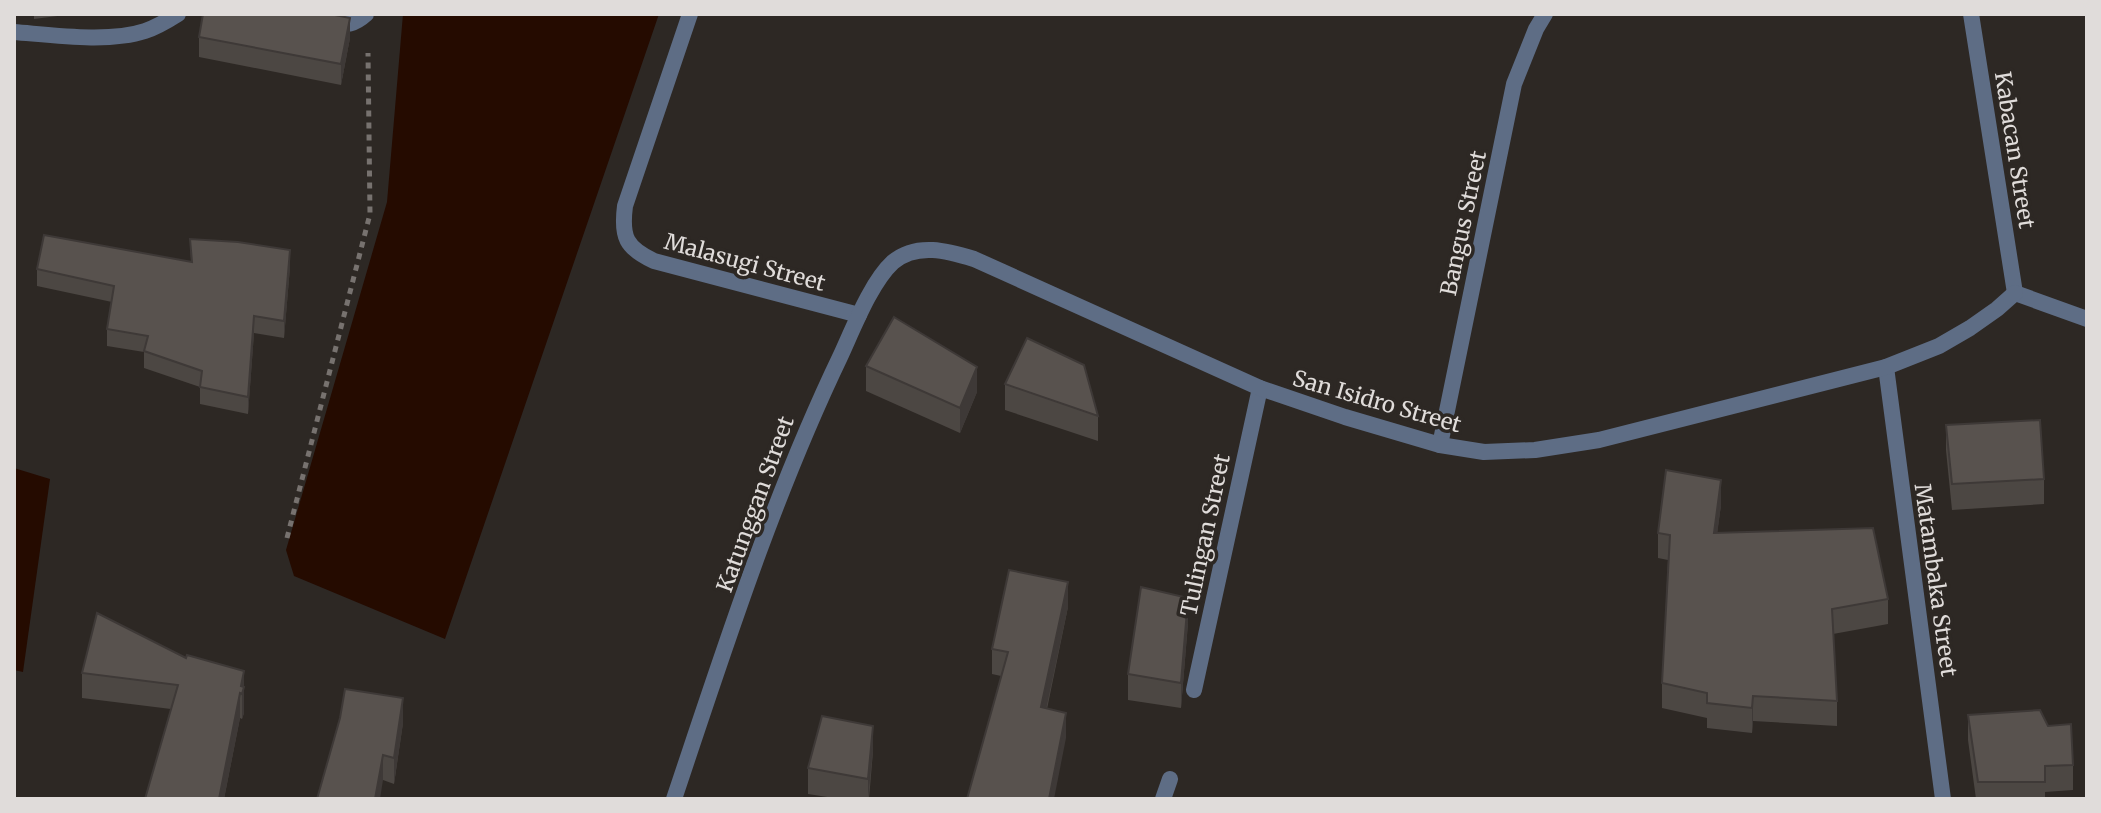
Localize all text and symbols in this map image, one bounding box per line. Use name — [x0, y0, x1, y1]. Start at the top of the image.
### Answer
street label: Kabacan Street — [1989, 70, 2041, 231]
street label: Bangus Street — [1434, 148, 1492, 298]
street label: Malasugi Street — [661, 227, 829, 297]
street label: San Isidro Street — [1289, 364, 1465, 439]
street label: Katunggan Street — [710, 412, 800, 596]
street label: Tulingan Street — [1174, 451, 1236, 619]
street label: Matambaka Street — [1909, 482, 1963, 679]

